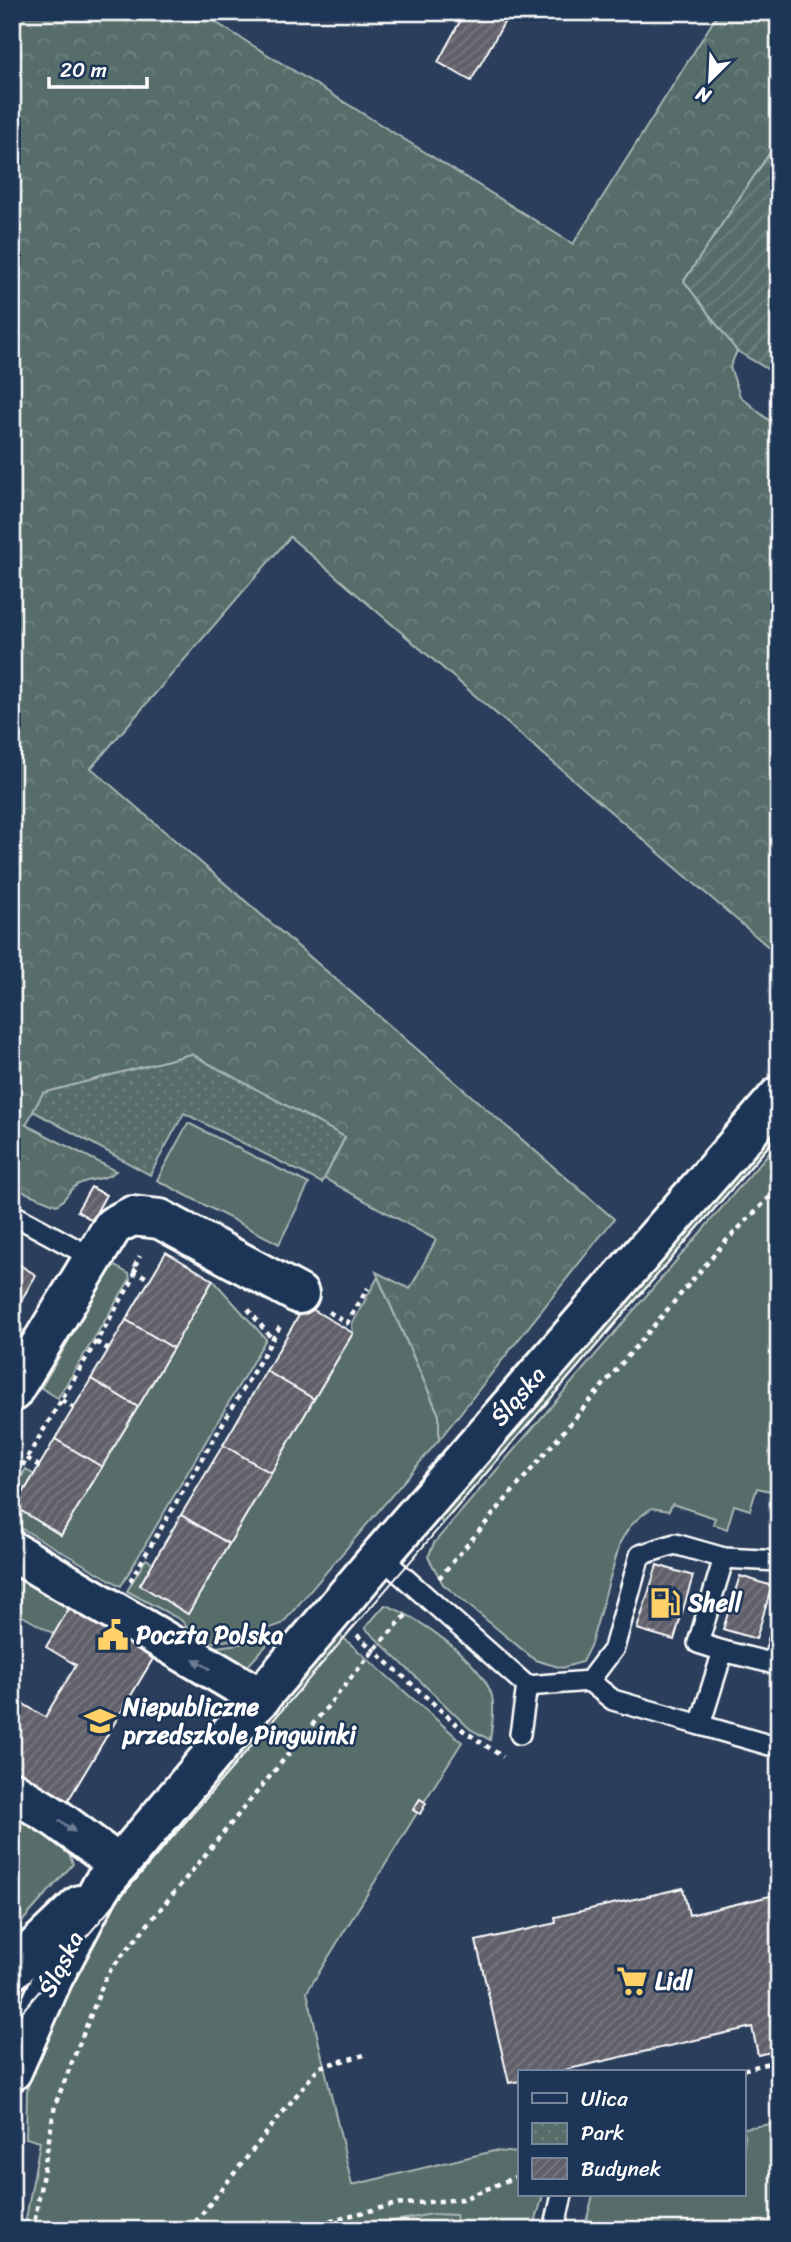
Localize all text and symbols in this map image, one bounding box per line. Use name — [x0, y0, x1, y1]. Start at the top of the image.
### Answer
scale bar — [49, 46, 147, 90]
north arrow — [676, 46, 746, 116]
text: 20 m — [60, 51, 107, 89]
text: N — [690, 77, 717, 113]
street label: Śląska — [479, 1356, 557, 1436]
place label: Shell — [687, 1582, 743, 1624]
fuel station icon: Shell — [648, 1586, 682, 1620]
place label: Poczta Polska — [136, 1614, 283, 1656]
public building icon: Poczta Polska — [96, 1618, 130, 1652]
one-way arrow — [192, 1658, 211, 1670]
place label: Niepubliczne przedszkole Pingwinki — [121, 1686, 357, 1756]
school or university icon: Niepubliczne przedszkole Pingwinki — [83, 1704, 117, 1738]
one-way arrow — [58, 1819, 76, 1833]
street label: Śląska — [26, 1923, 96, 2005]
place label: Lidl — [655, 1960, 693, 2002]
supermarket icon: Lidl — [615, 1964, 649, 1998]
legend — [518, 2070, 746, 2196]
text: Ulica — [581, 2080, 628, 2118]
text: Park — [581, 2114, 624, 2152]
text: Budynek — [581, 2150, 662, 2188]

